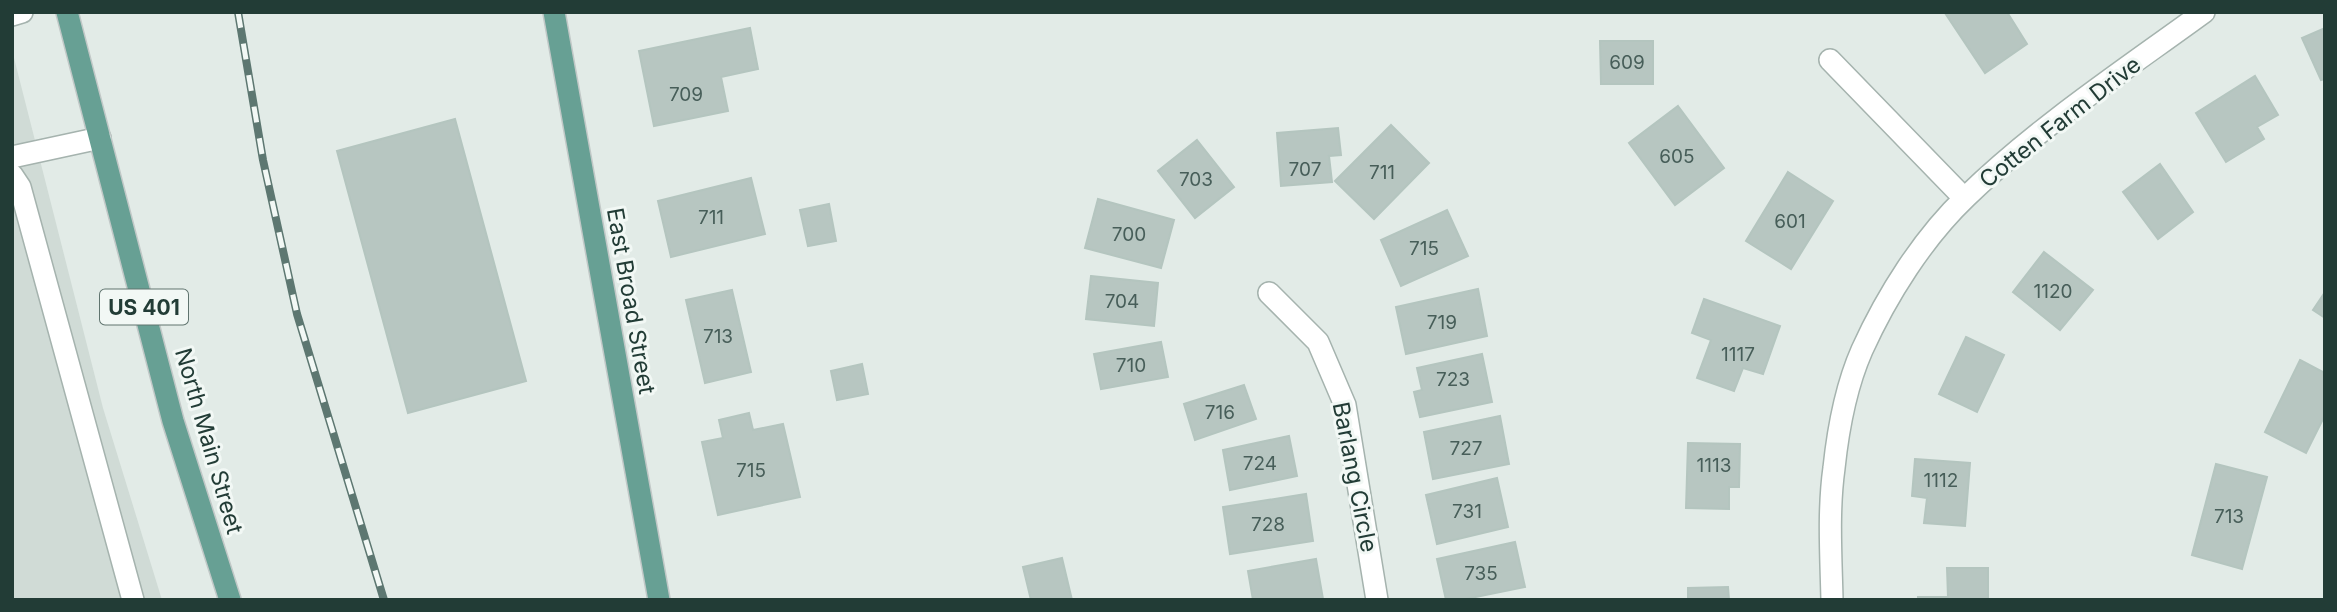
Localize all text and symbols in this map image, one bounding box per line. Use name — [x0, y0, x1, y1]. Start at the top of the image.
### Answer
street label: Cotten Farm Drive — [1974, 50, 2146, 194]
house number: 609 — [1609, 51, 1645, 74]
house number: 709 — [669, 83, 703, 106]
house number: 605 — [1659, 145, 1695, 168]
house number: 707 — [1289, 158, 1321, 181]
house number: 711 — [1369, 161, 1395, 184]
house number: 703 — [1179, 168, 1213, 191]
street label: East Broad Street — [601, 206, 661, 397]
house number: 711 — [698, 206, 724, 229]
house number: 601 — [1774, 210, 1806, 233]
house number: 700 — [1112, 223, 1146, 246]
house number: 715 — [1409, 237, 1439, 260]
house number: 1120 — [2033, 280, 2073, 303]
road number: US 401 — [100, 290, 188, 324]
house number: 704 — [1105, 290, 1139, 313]
house number: 719 — [1427, 311, 1457, 334]
house number: 713 — [703, 325, 733, 348]
house number: 1117 — [1721, 343, 1755, 366]
street label: North Main Street — [169, 345, 249, 538]
house number: 710 — [1116, 354, 1146, 377]
house number: 723 — [1436, 368, 1470, 391]
street label: Barlang Circle — [1327, 400, 1383, 554]
house number: 716 — [1205, 401, 1235, 424]
house number: 727 — [1449, 437, 1483, 460]
house number: 724 — [1243, 452, 1277, 475]
house number: 1113 — [1697, 454, 1731, 477]
house number: 715 — [736, 459, 766, 482]
house number: 1112 — [1924, 469, 1958, 492]
house number: 731 — [1452, 500, 1482, 523]
house number: 713 — [2214, 505, 2244, 528]
house number: 728 — [1251, 513, 1285, 536]
house number: 735 — [1464, 562, 1498, 585]

